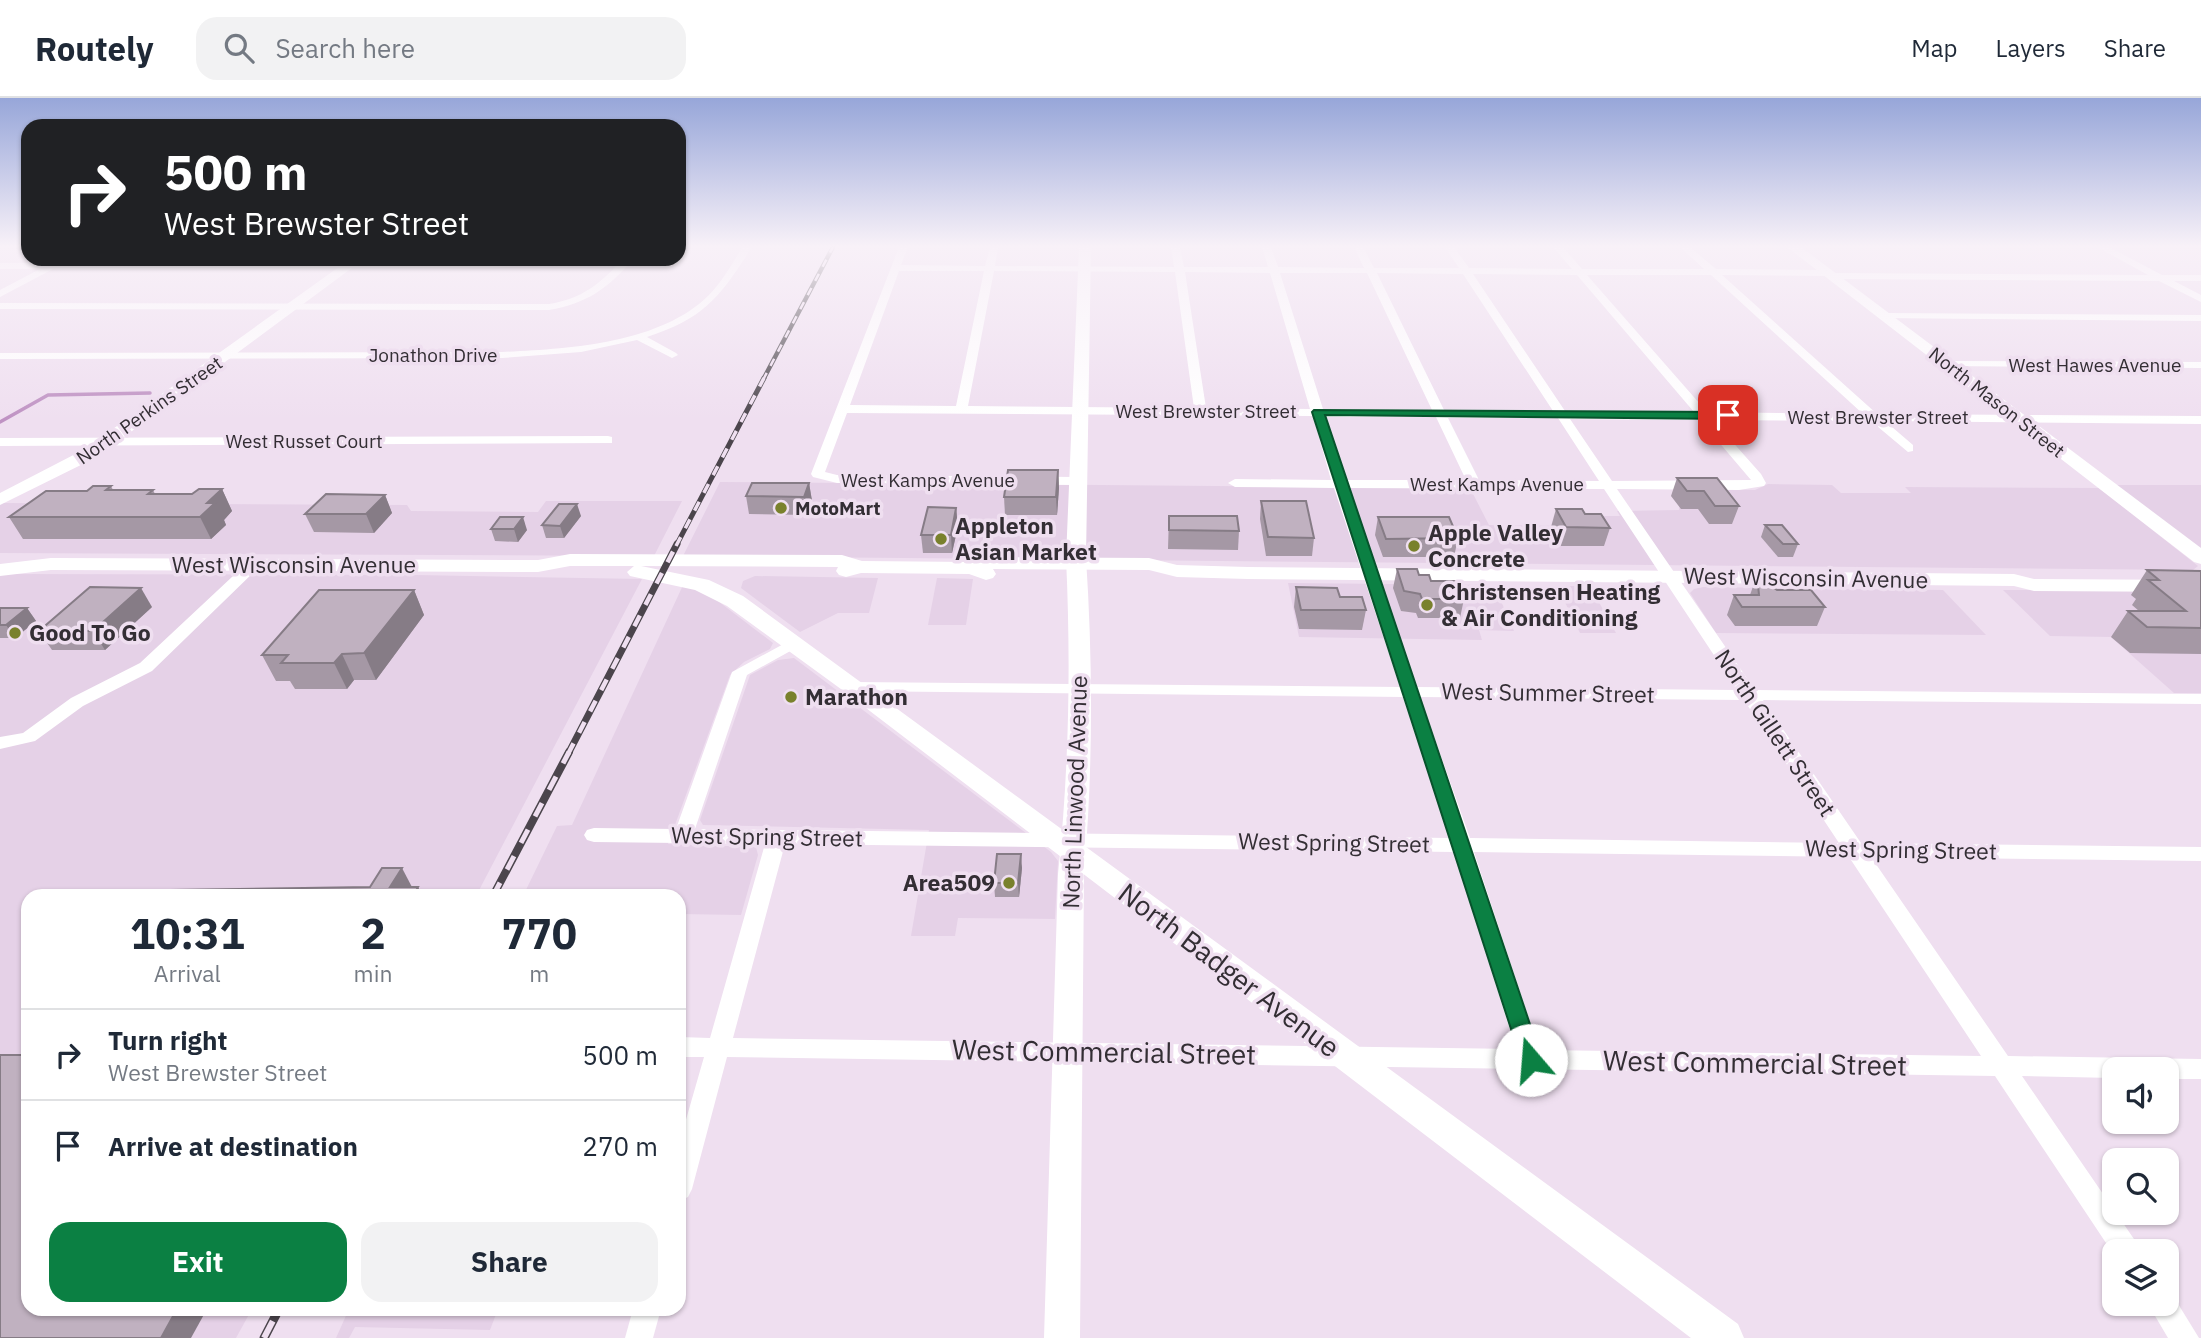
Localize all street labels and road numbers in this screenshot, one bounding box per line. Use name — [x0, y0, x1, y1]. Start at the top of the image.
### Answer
street label: North Mason Street — [1924, 341, 2070, 463]
street label: Jonathon Drive — [369, 343, 497, 367]
street label: North Perkins Street — [71, 351, 227, 469]
street label: West Hawes Avenue — [2009, 353, 2181, 377]
street label: West Brewster Street — [1115, 399, 1297, 423]
street label: West Brewster Street — [1787, 405, 1969, 429]
street label: West Russet Court — [225, 429, 383, 453]
street label: West Kamps Avenue — [841, 468, 1015, 492]
street label: West Kamps Avenue — [1410, 472, 1584, 496]
street label: West Wisconsin Avenue — [172, 549, 416, 579]
street label: West Wisconsin Avenue — [1684, 560, 1928, 594]
street label: North Gillett Street — [1709, 643, 1843, 822]
street label: North Linwood Avenue — [1055, 675, 1093, 909]
street label: West Summer Street — [1441, 675, 1655, 709]
street label: West Spring Street — [671, 819, 863, 853]
street label: West Spring Street — [1238, 825, 1430, 859]
street label: West Spring Street — [1805, 832, 1997, 866]
street label: North Badger Avenue — [1111, 874, 1347, 1065]
street label: West Commercial Street — [952, 1030, 1256, 1073]
street label: West Commercial Street — [1603, 1041, 1907, 1084]

